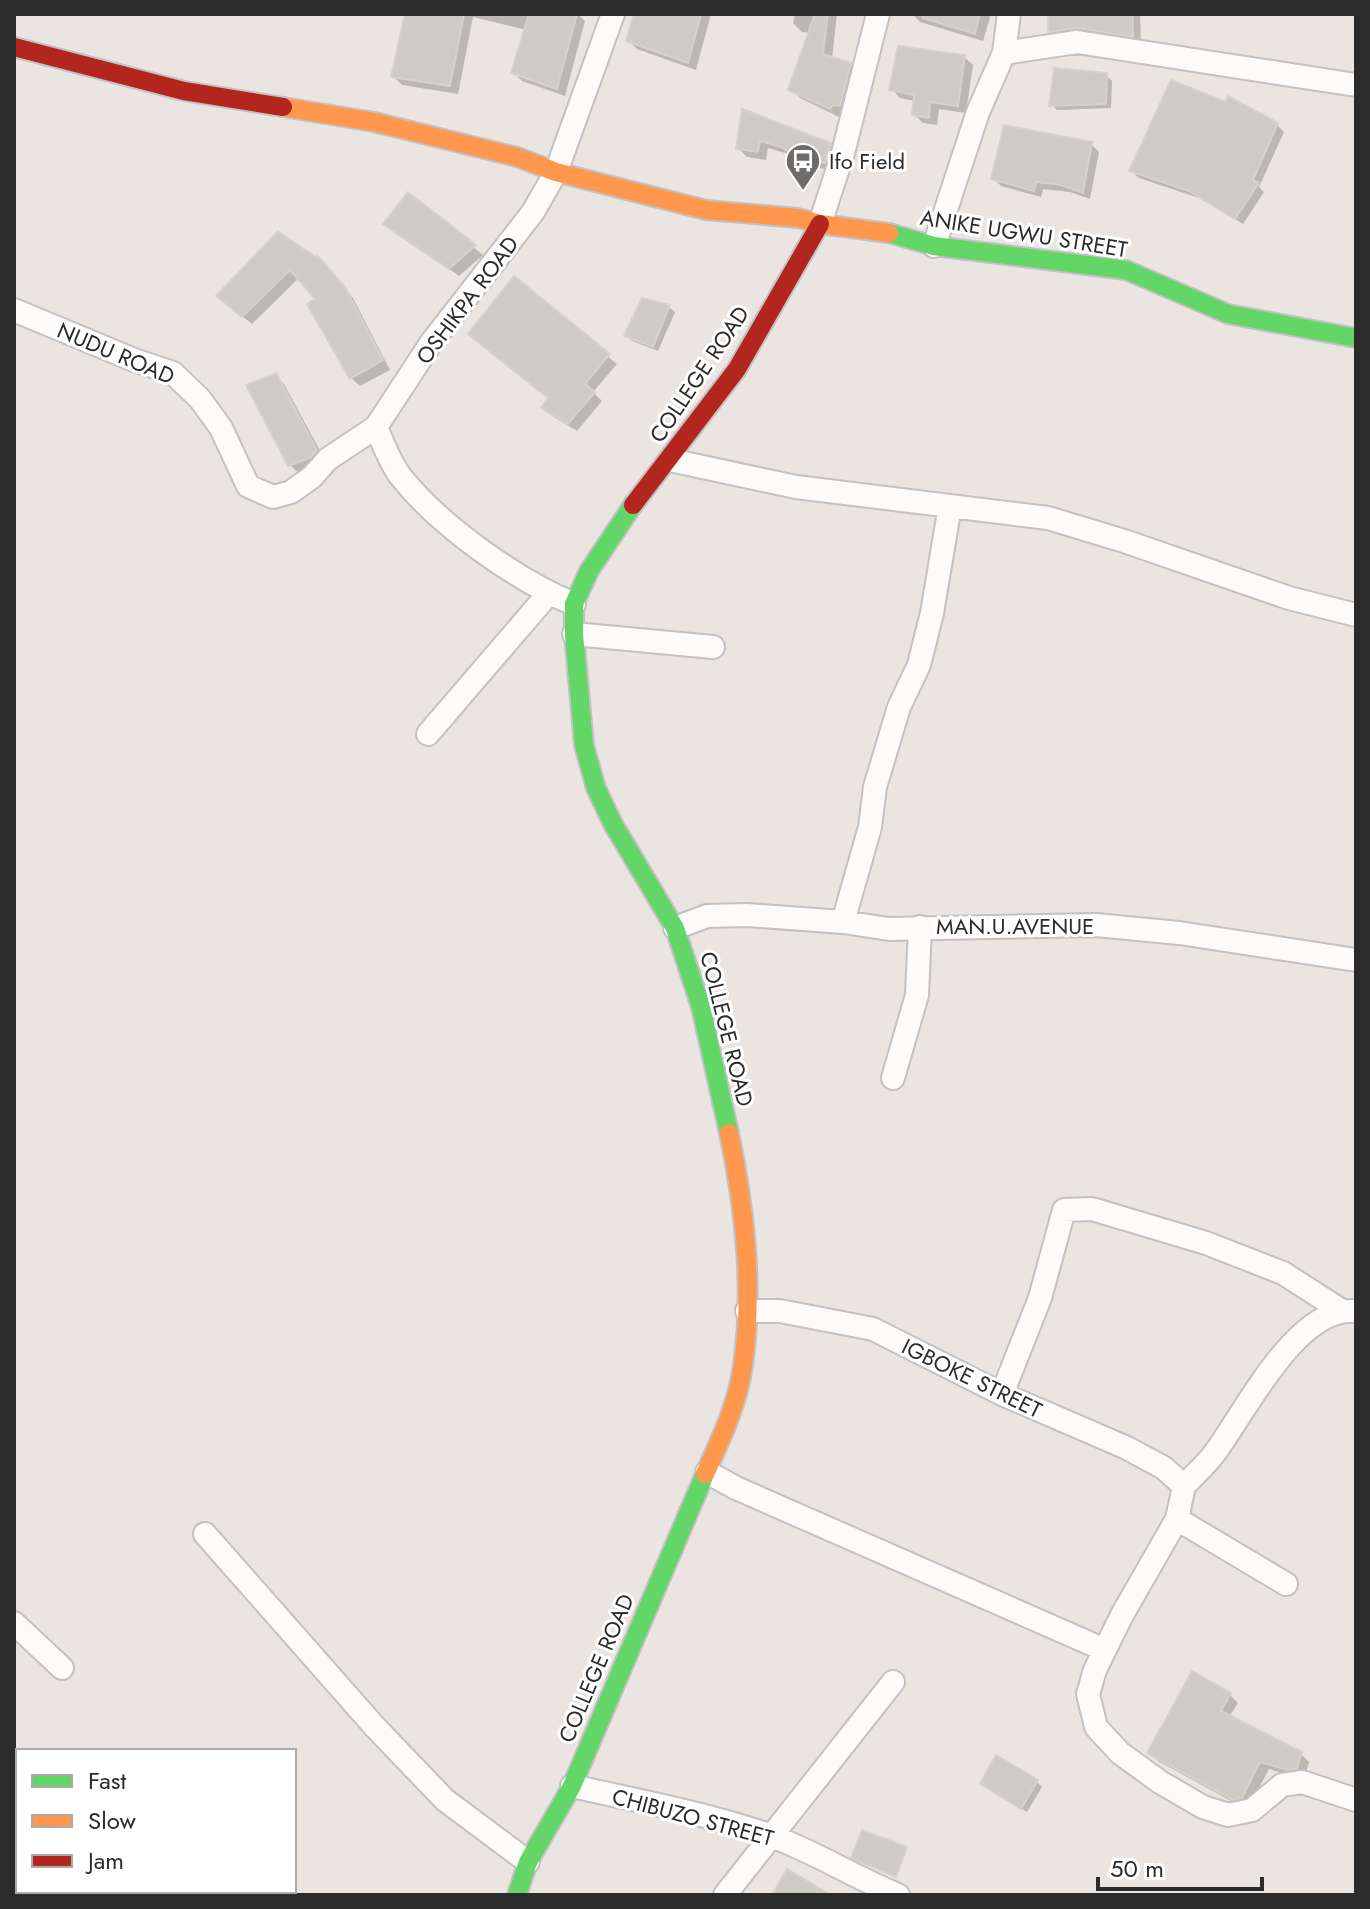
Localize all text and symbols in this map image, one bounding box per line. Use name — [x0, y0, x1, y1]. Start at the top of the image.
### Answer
bus stop icon: Ifo Field — [784, 142, 822, 192]
place label: Ifo Field — [829, 145, 905, 177]
street label: ANIKE UGWU STREET — [918, 201, 1131, 265]
street label: OSHIKPA ROAD — [408, 229, 526, 371]
street label: COLLEGE ROAD — [641, 299, 757, 449]
street label: NUDU ROAD — [52, 314, 180, 392]
street label: MAN.U.AVENUE — [936, 910, 1094, 942]
street label: COLLEGE ROAD — [692, 948, 762, 1110]
street label: IGBOKE STREET — [897, 1330, 1048, 1426]
street label: COLLEGE ROAD — [550, 1589, 642, 1747]
legend — [16, 1749, 296, 1893]
text: Fast — [88, 1763, 126, 1798]
street label: CHIBUZO STREET — [609, 1780, 778, 1854]
text: Slow — [88, 1803, 136, 1838]
scale bar — [1098, 1841, 1262, 1891]
text: Jam — [85, 1843, 124, 1878]
text: 50 m — [1110, 1851, 1164, 1886]

